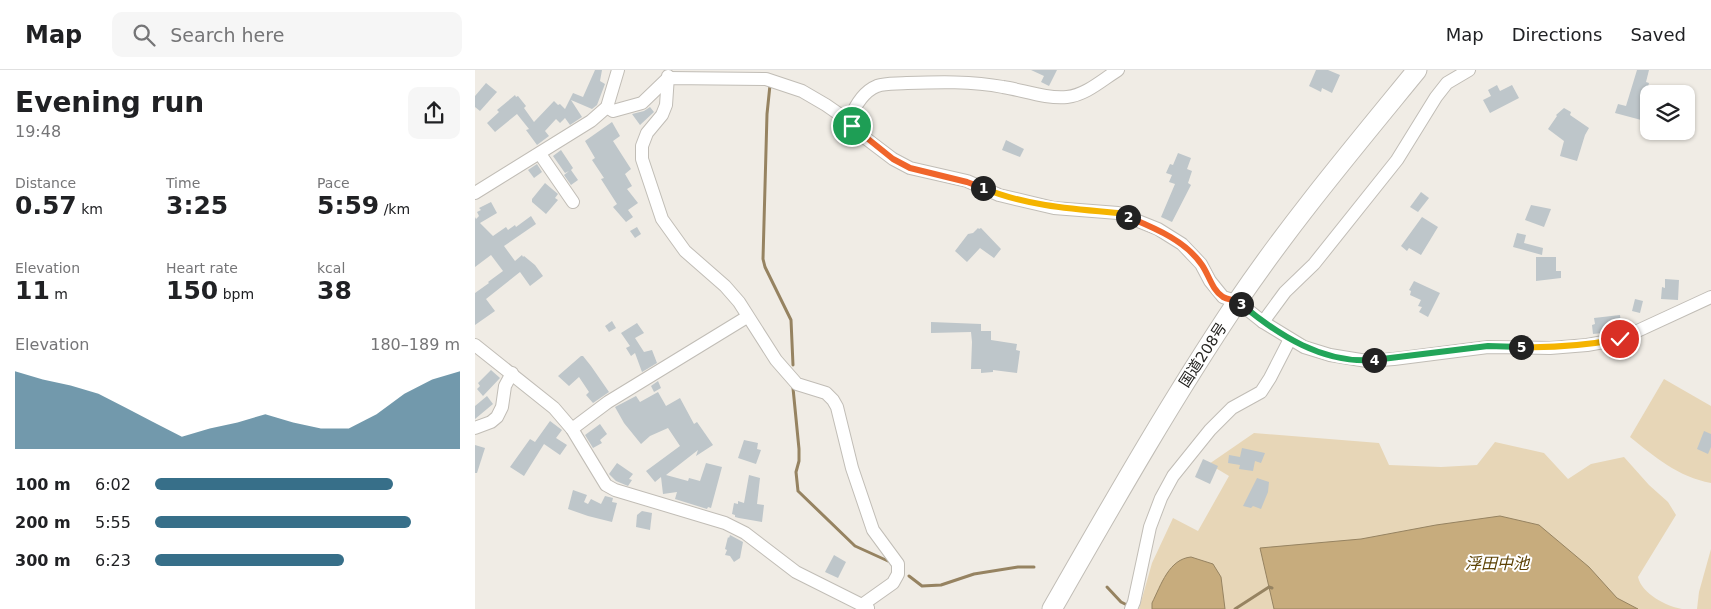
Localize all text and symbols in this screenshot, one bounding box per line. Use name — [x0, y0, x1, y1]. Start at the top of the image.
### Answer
search box — [112, 12, 462, 57]
text: Map — [25, 21, 82, 49]
icon: search — [130, 21, 158, 49]
text: Search here — [170, 24, 284, 46]
text: Map — [1446, 24, 1484, 45]
text: Directions — [1512, 24, 1602, 45]
text: Saved — [1630, 24, 1686, 45]
map controls — [1640, 85, 1695, 140]
button: layers — [1640, 85, 1695, 140]
text: Evening run — [15, 86, 204, 119]
button: share — [408, 87, 460, 139]
pin — [831, 105, 873, 147]
icon: arrive — [838, 112, 866, 140]
text: 19:48 — [15, 122, 61, 141]
text: Distance — [15, 175, 76, 191]
text: Time — [166, 175, 200, 191]
text: Pace — [317, 175, 350, 191]
pin: 1 — [971, 176, 995, 200]
text: 1 — [979, 180, 988, 196]
text: 0.57 — [15, 191, 77, 220]
text: 3:25 — [166, 191, 228, 220]
text: 5:59 — [317, 191, 379, 220]
text: km — [77, 201, 103, 217]
text: /km — [379, 201, 410, 217]
pin: 2 — [1115, 204, 1141, 230]
text: 2 — [1124, 209, 1133, 225]
text: Elevation — [15, 260, 80, 276]
text: Heart rate — [166, 260, 238, 276]
text: kcal — [317, 260, 345, 276]
text: 11 — [15, 276, 50, 305]
text: 150 — [166, 276, 218, 305]
text: 38 — [317, 276, 352, 305]
text: m — [50, 286, 68, 302]
text: bpm — [218, 286, 254, 302]
pin: 3 — [1229, 292, 1253, 316]
text: 3 — [1237, 296, 1246, 312]
pin — [1599, 318, 1641, 360]
street label: 国道208号 — [1175, 319, 1231, 391]
icon: check — [1606, 325, 1634, 353]
pin: 5 — [1509, 334, 1533, 360]
text: Elevation — [15, 335, 89, 354]
text: 180–189 m — [370, 335, 460, 354]
text: 5 — [1517, 339, 1526, 355]
pin: 4 — [1361, 348, 1387, 372]
text: 4 — [1370, 352, 1379, 368]
text: 100 m — [15, 475, 71, 494]
text: 6:02 — [95, 475, 131, 494]
text: 200 m — [15, 513, 71, 532]
text: 5:55 — [95, 513, 131, 532]
text: 300 m — [15, 551, 71, 570]
text: 6:23 — [95, 551, 131, 570]
water label: 浮田中池 — [1465, 554, 1531, 573]

